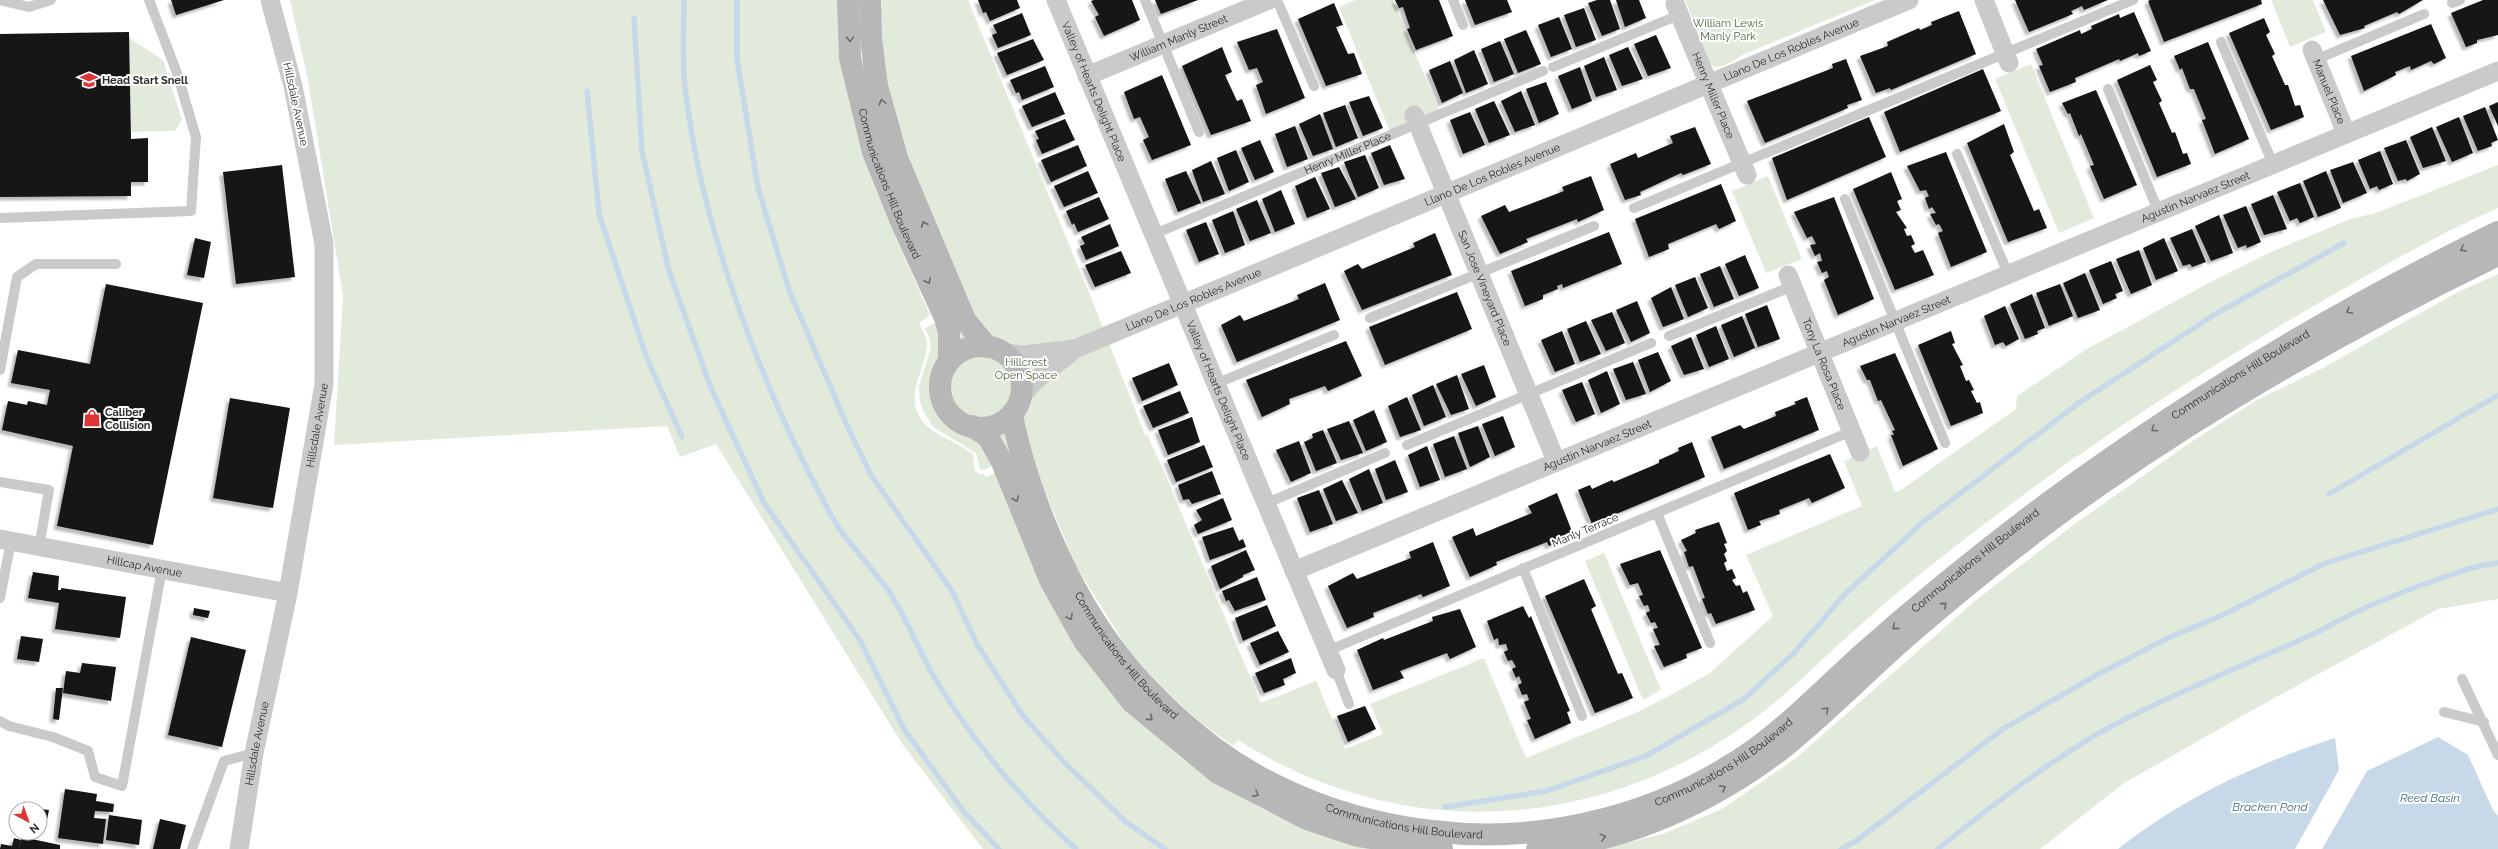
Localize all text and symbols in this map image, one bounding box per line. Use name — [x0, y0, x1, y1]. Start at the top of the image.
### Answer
street label: William Manly Street — [1128, 12, 1230, 65]
street label: Llano De Los Robles Avenue — [1722, 15, 1861, 84]
park label: William Lewis Manly Park — [1693, 17, 1763, 43]
street label: Valley of Hearts Delight Place — [1059, 20, 1129, 164]
one-way arrow — [845, 36, 854, 42]
street label: Henry Miller Place — [1689, 50, 1737, 141]
street label: Manuel Place — [2310, 58, 2348, 127]
street label: Hillsdale Avenue — [280, 61, 311, 148]
school or university icon: Head Start Snell — [79, 70, 99, 90]
place label: Head Start Snell — [102, 74, 188, 87]
one-way arrow — [878, 98, 887, 105]
street label: Communications Hill Boulevard — [856, 107, 923, 261]
street label: Henry Miller Place — [1303, 129, 1393, 177]
street label: Llano De Los Robles Avenue — [1423, 141, 1563, 209]
street label: Agustin Narvaez Street — [2139, 169, 2252, 225]
one-way arrow — [921, 221, 929, 229]
street label: San Jose Vineyard Place — [1455, 228, 1514, 348]
one-way arrow — [2460, 244, 2467, 252]
street label: Llano De Los Robles Avenue — [1124, 266, 1264, 334]
one-way arrow — [923, 277, 931, 284]
street label: Agustin Narvaez Street — [1840, 293, 1953, 350]
one-way arrow — [2346, 307, 2353, 314]
street label: Tony La Rosa Place — [1799, 316, 1848, 412]
street label: Valley of Hearts Delight Place — [1183, 319, 1253, 463]
street label: Communications Hill Boulevard — [2169, 327, 2312, 422]
park label: Hillcrest Open Space — [995, 356, 1058, 382]
street label: Hillsdale Avenue — [304, 382, 331, 468]
place label: Caliber Collision — [105, 406, 151, 432]
shop icon: Caliber Collision — [82, 408, 102, 428]
street label: Agustin Narvaez Street — [1541, 417, 1654, 474]
one-way arrow — [2151, 425, 2158, 432]
one-way arrow — [1011, 494, 1019, 502]
street label: Communications Hill Boulevard — [1909, 506, 2042, 616]
street label: Manly Terrace — [1550, 510, 1621, 550]
street label: Hillcap Avenue — [106, 553, 184, 580]
street label: Communications Hill Boulevard — [1072, 590, 1181, 722]
one-way arrow — [1939, 602, 1947, 609]
one-way arrow — [1066, 613, 1073, 620]
one-way arrow — [1892, 622, 1899, 629]
street label: Hillsdale Avenue — [243, 700, 272, 787]
one-way arrow — [1821, 707, 1829, 714]
one-way arrow — [1146, 713, 1153, 720]
street label: Communications Hill Boulevard — [1653, 715, 1796, 809]
one-way arrow — [1719, 785, 1726, 793]
one-way arrow — [1252, 789, 1259, 796]
water label: Reed Basin — [2400, 791, 2460, 805]
water label: Bracken Pond — [2232, 800, 2309, 814]
north arrow — [8, 801, 48, 841]
street label: Communications Hill Boulevard — [1324, 801, 1483, 841]
text: N — [27, 821, 42, 836]
one-way arrow — [1600, 834, 1606, 842]

